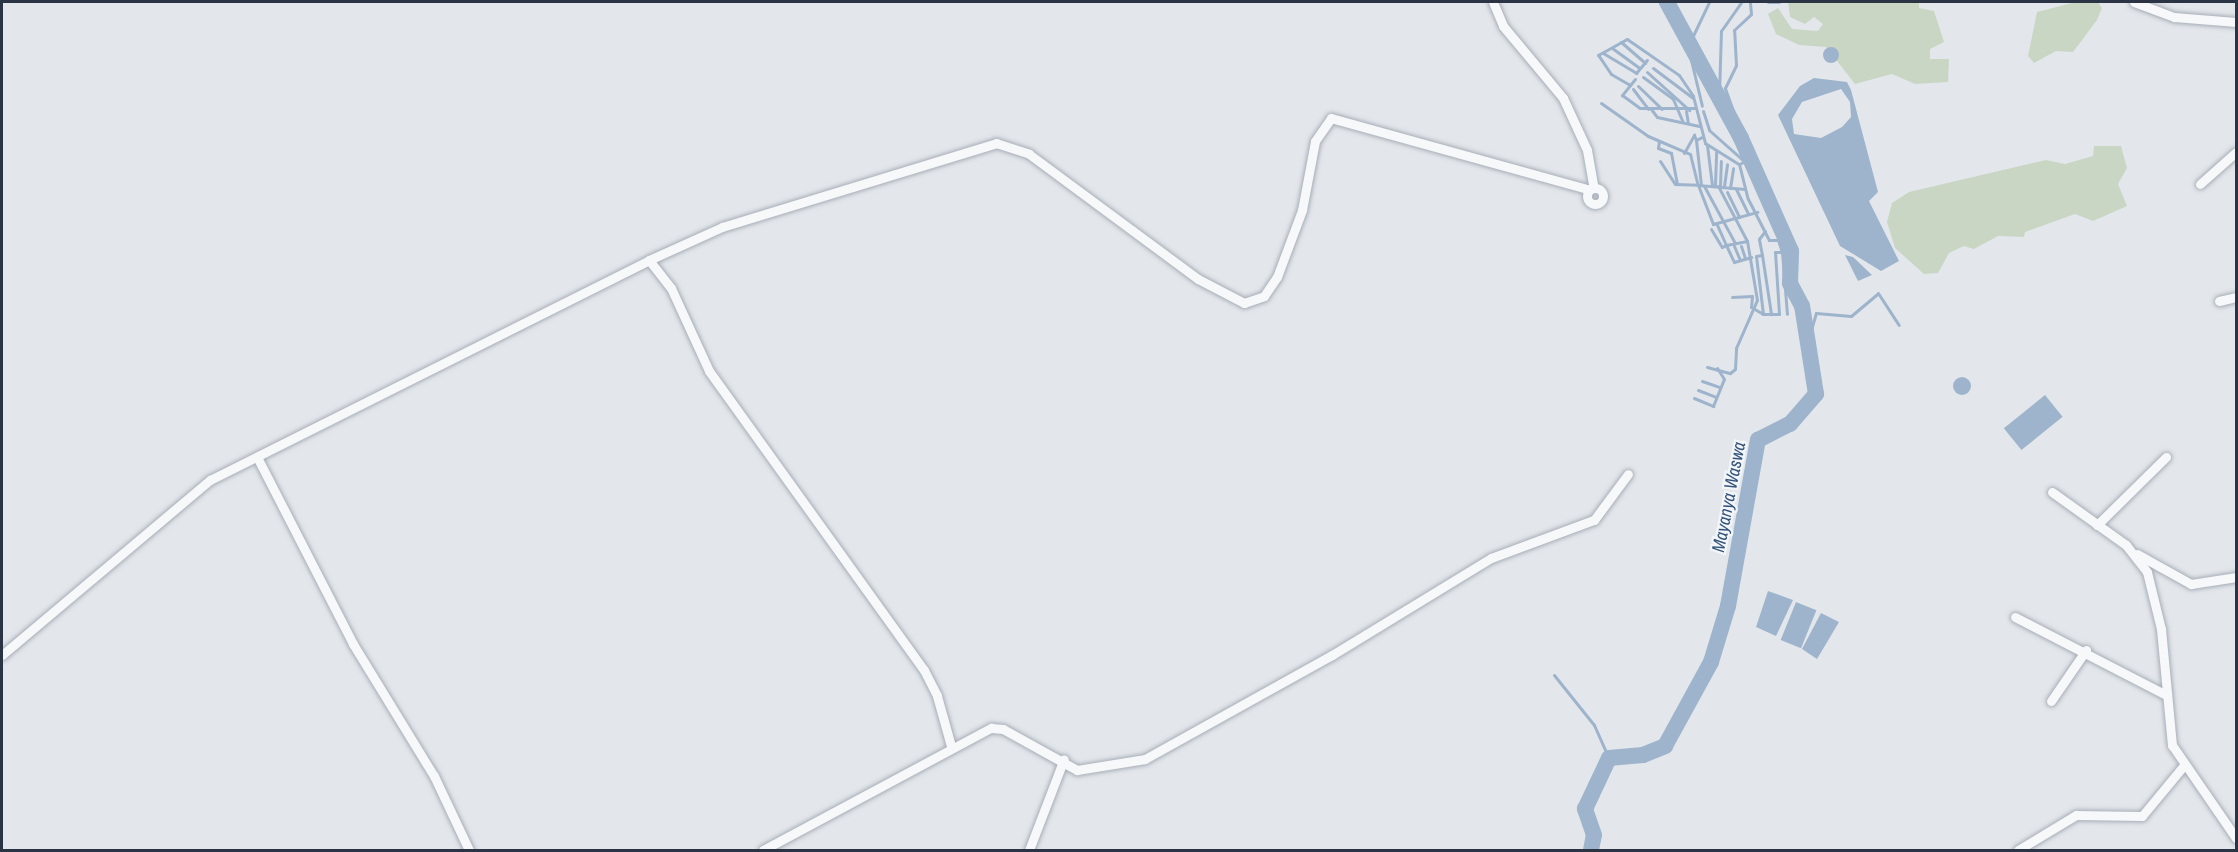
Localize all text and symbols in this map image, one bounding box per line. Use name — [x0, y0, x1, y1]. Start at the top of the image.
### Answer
water label: Mayanya Waswa — [1708, 440, 1750, 554]

